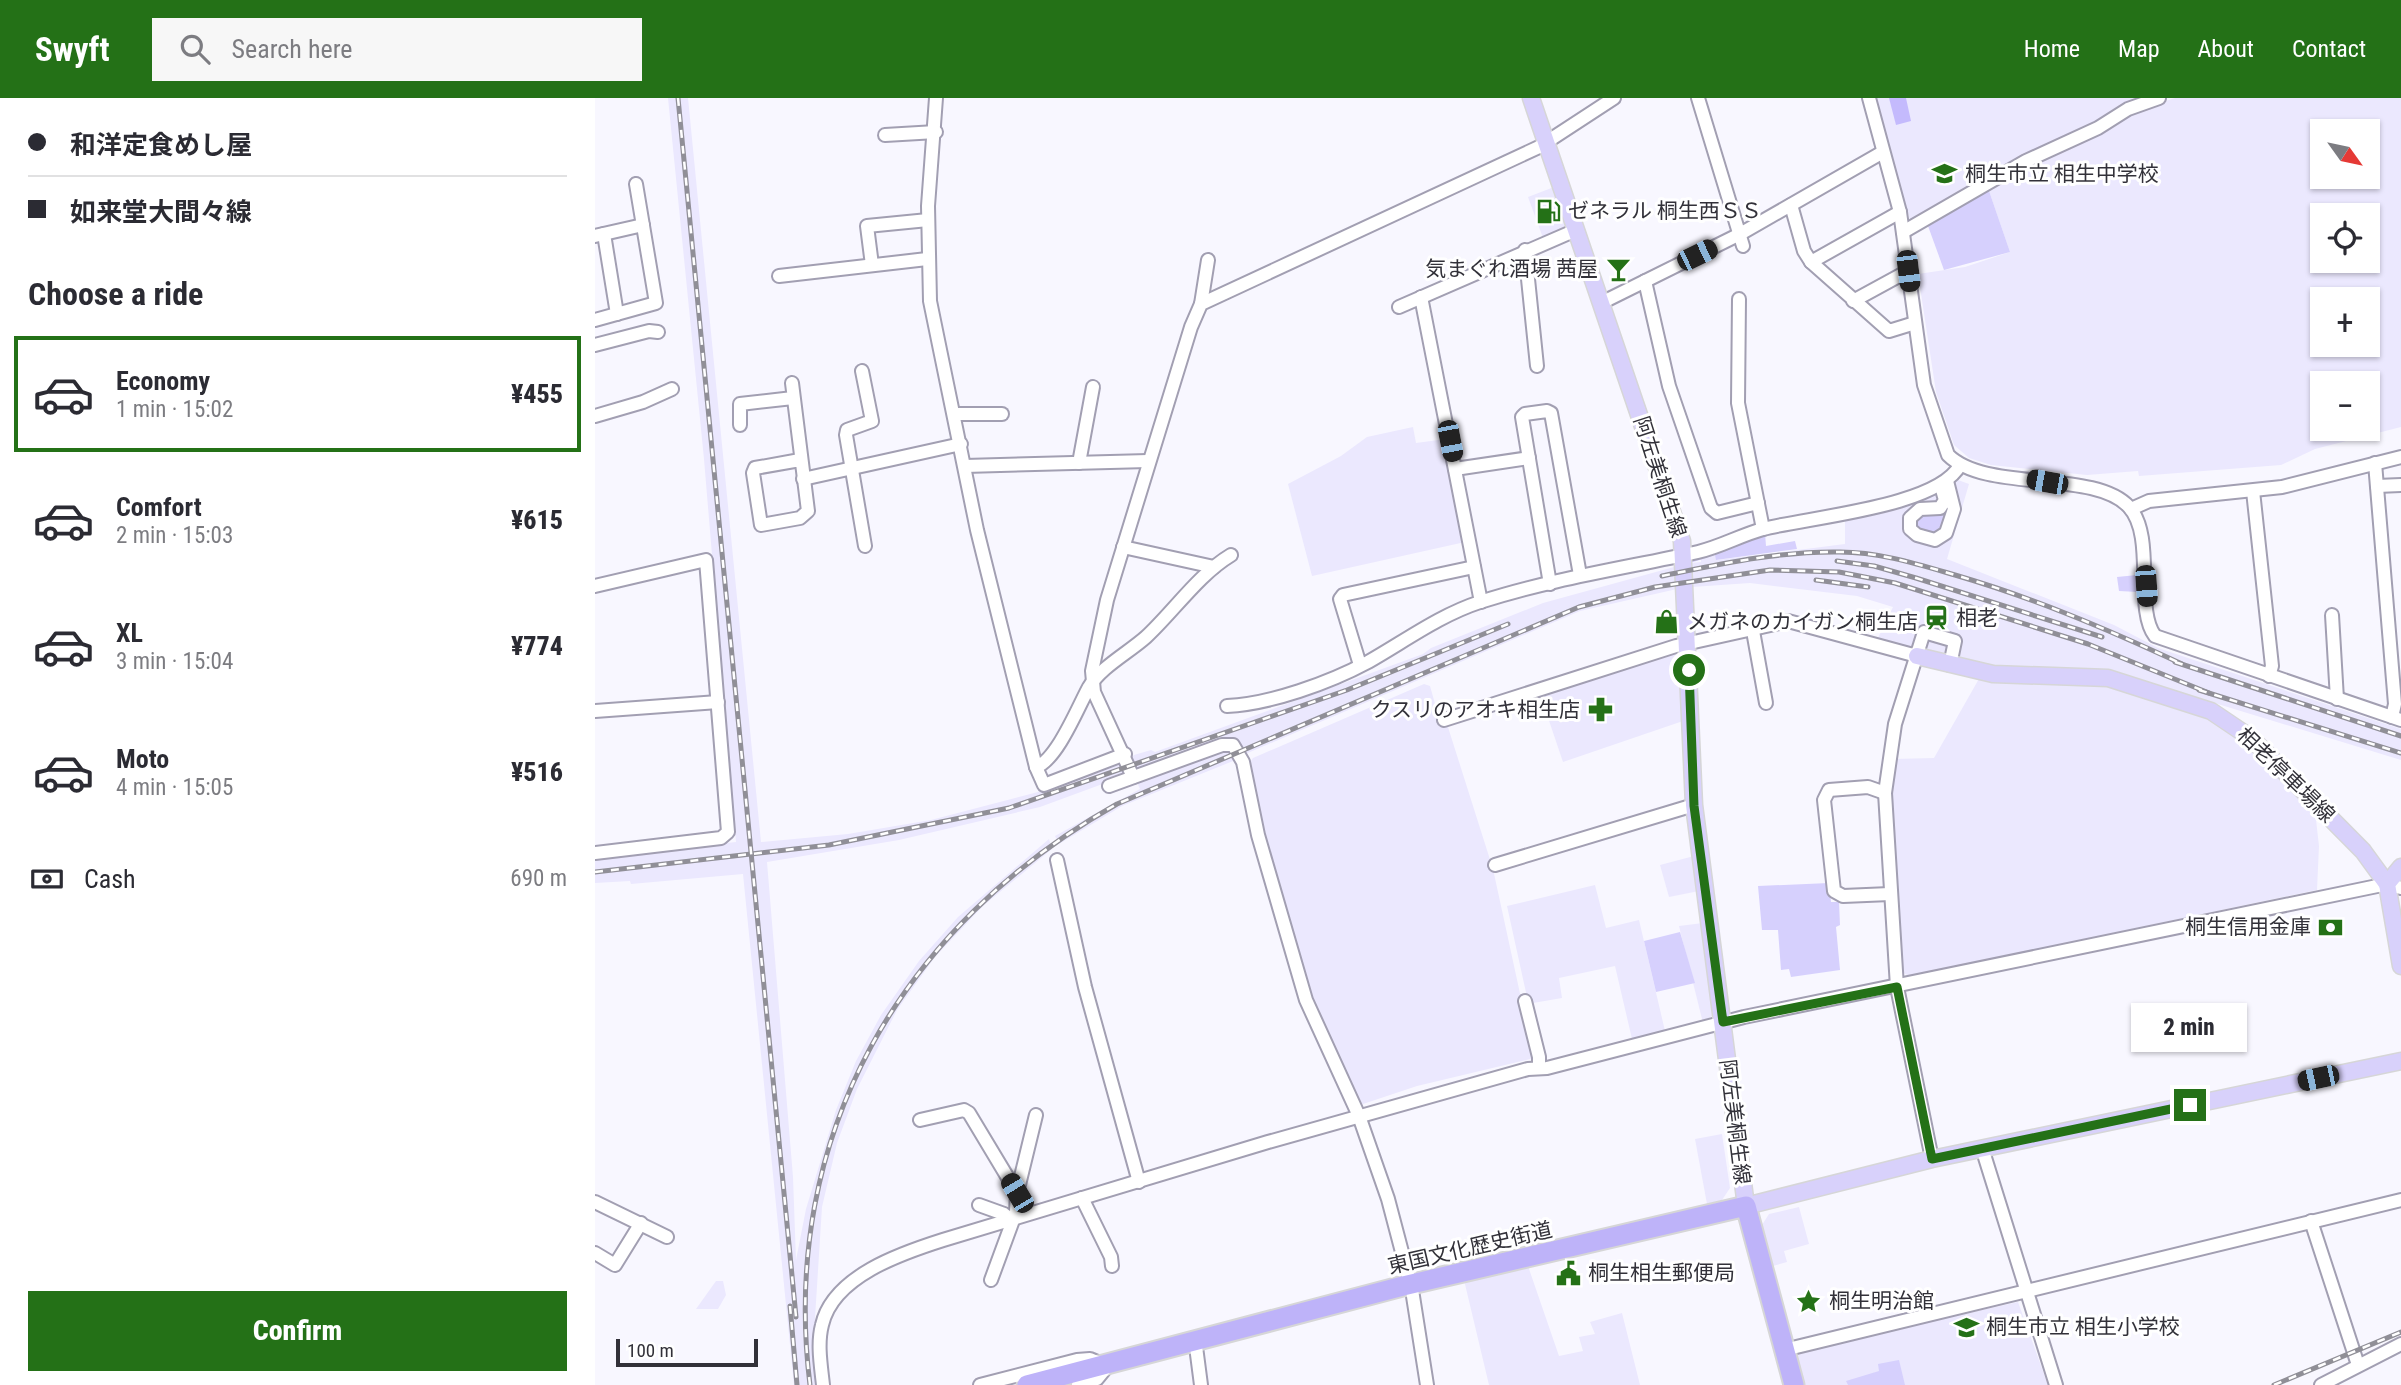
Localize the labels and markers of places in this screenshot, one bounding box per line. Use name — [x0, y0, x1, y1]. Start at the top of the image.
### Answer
school or university icon: 桐生市立 相生中学校 — [1931, 160, 1959, 188]
place label: 桐生市立 相生中学校 — [1965, 162, 2159, 186]
fuel station icon: ゼネラル 桐生西ＳＳ — [1534, 197, 1562, 225]
place label: ゼネラル 桐生西ＳＳ — [1568, 199, 1762, 223]
bar icon: 気まぐれ酒場 茜屋 — [1604, 255, 1632, 283]
place label: 気まぐれ酒場 茜屋 — [1425, 257, 1598, 281]
station icon: 相老 — [1922, 604, 1950, 632]
place label: 相老 — [1956, 606, 1998, 630]
shop icon: メガネのカイガン桐生店 — [1653, 608, 1681, 636]
place label: メガネのカイガン桐生店 — [1687, 610, 1918, 634]
pharmacy icon: クスリのアオキ相生店 — [1586, 696, 1614, 724]
place label: クスリのアオキ相生店 — [1371, 698, 1580, 722]
bank icon: 桐生信用金庫 — [2317, 913, 2345, 941]
place label: 桐生信用金庫 — [2185, 915, 2311, 939]
public building icon: 桐生相生郵便局 — [1554, 1259, 1582, 1287]
place label: 桐生相生郵便局 — [1588, 1261, 1735, 1285]
place icon: 桐生明治館 — [1795, 1287, 1823, 1315]
place label: 桐生明治館 — [1829, 1289, 1934, 1313]
school or university icon: 桐生市立 相生小学校 — [1952, 1313, 1980, 1341]
place label: 桐生市立 相生小学校 — [1986, 1315, 2180, 1339]

